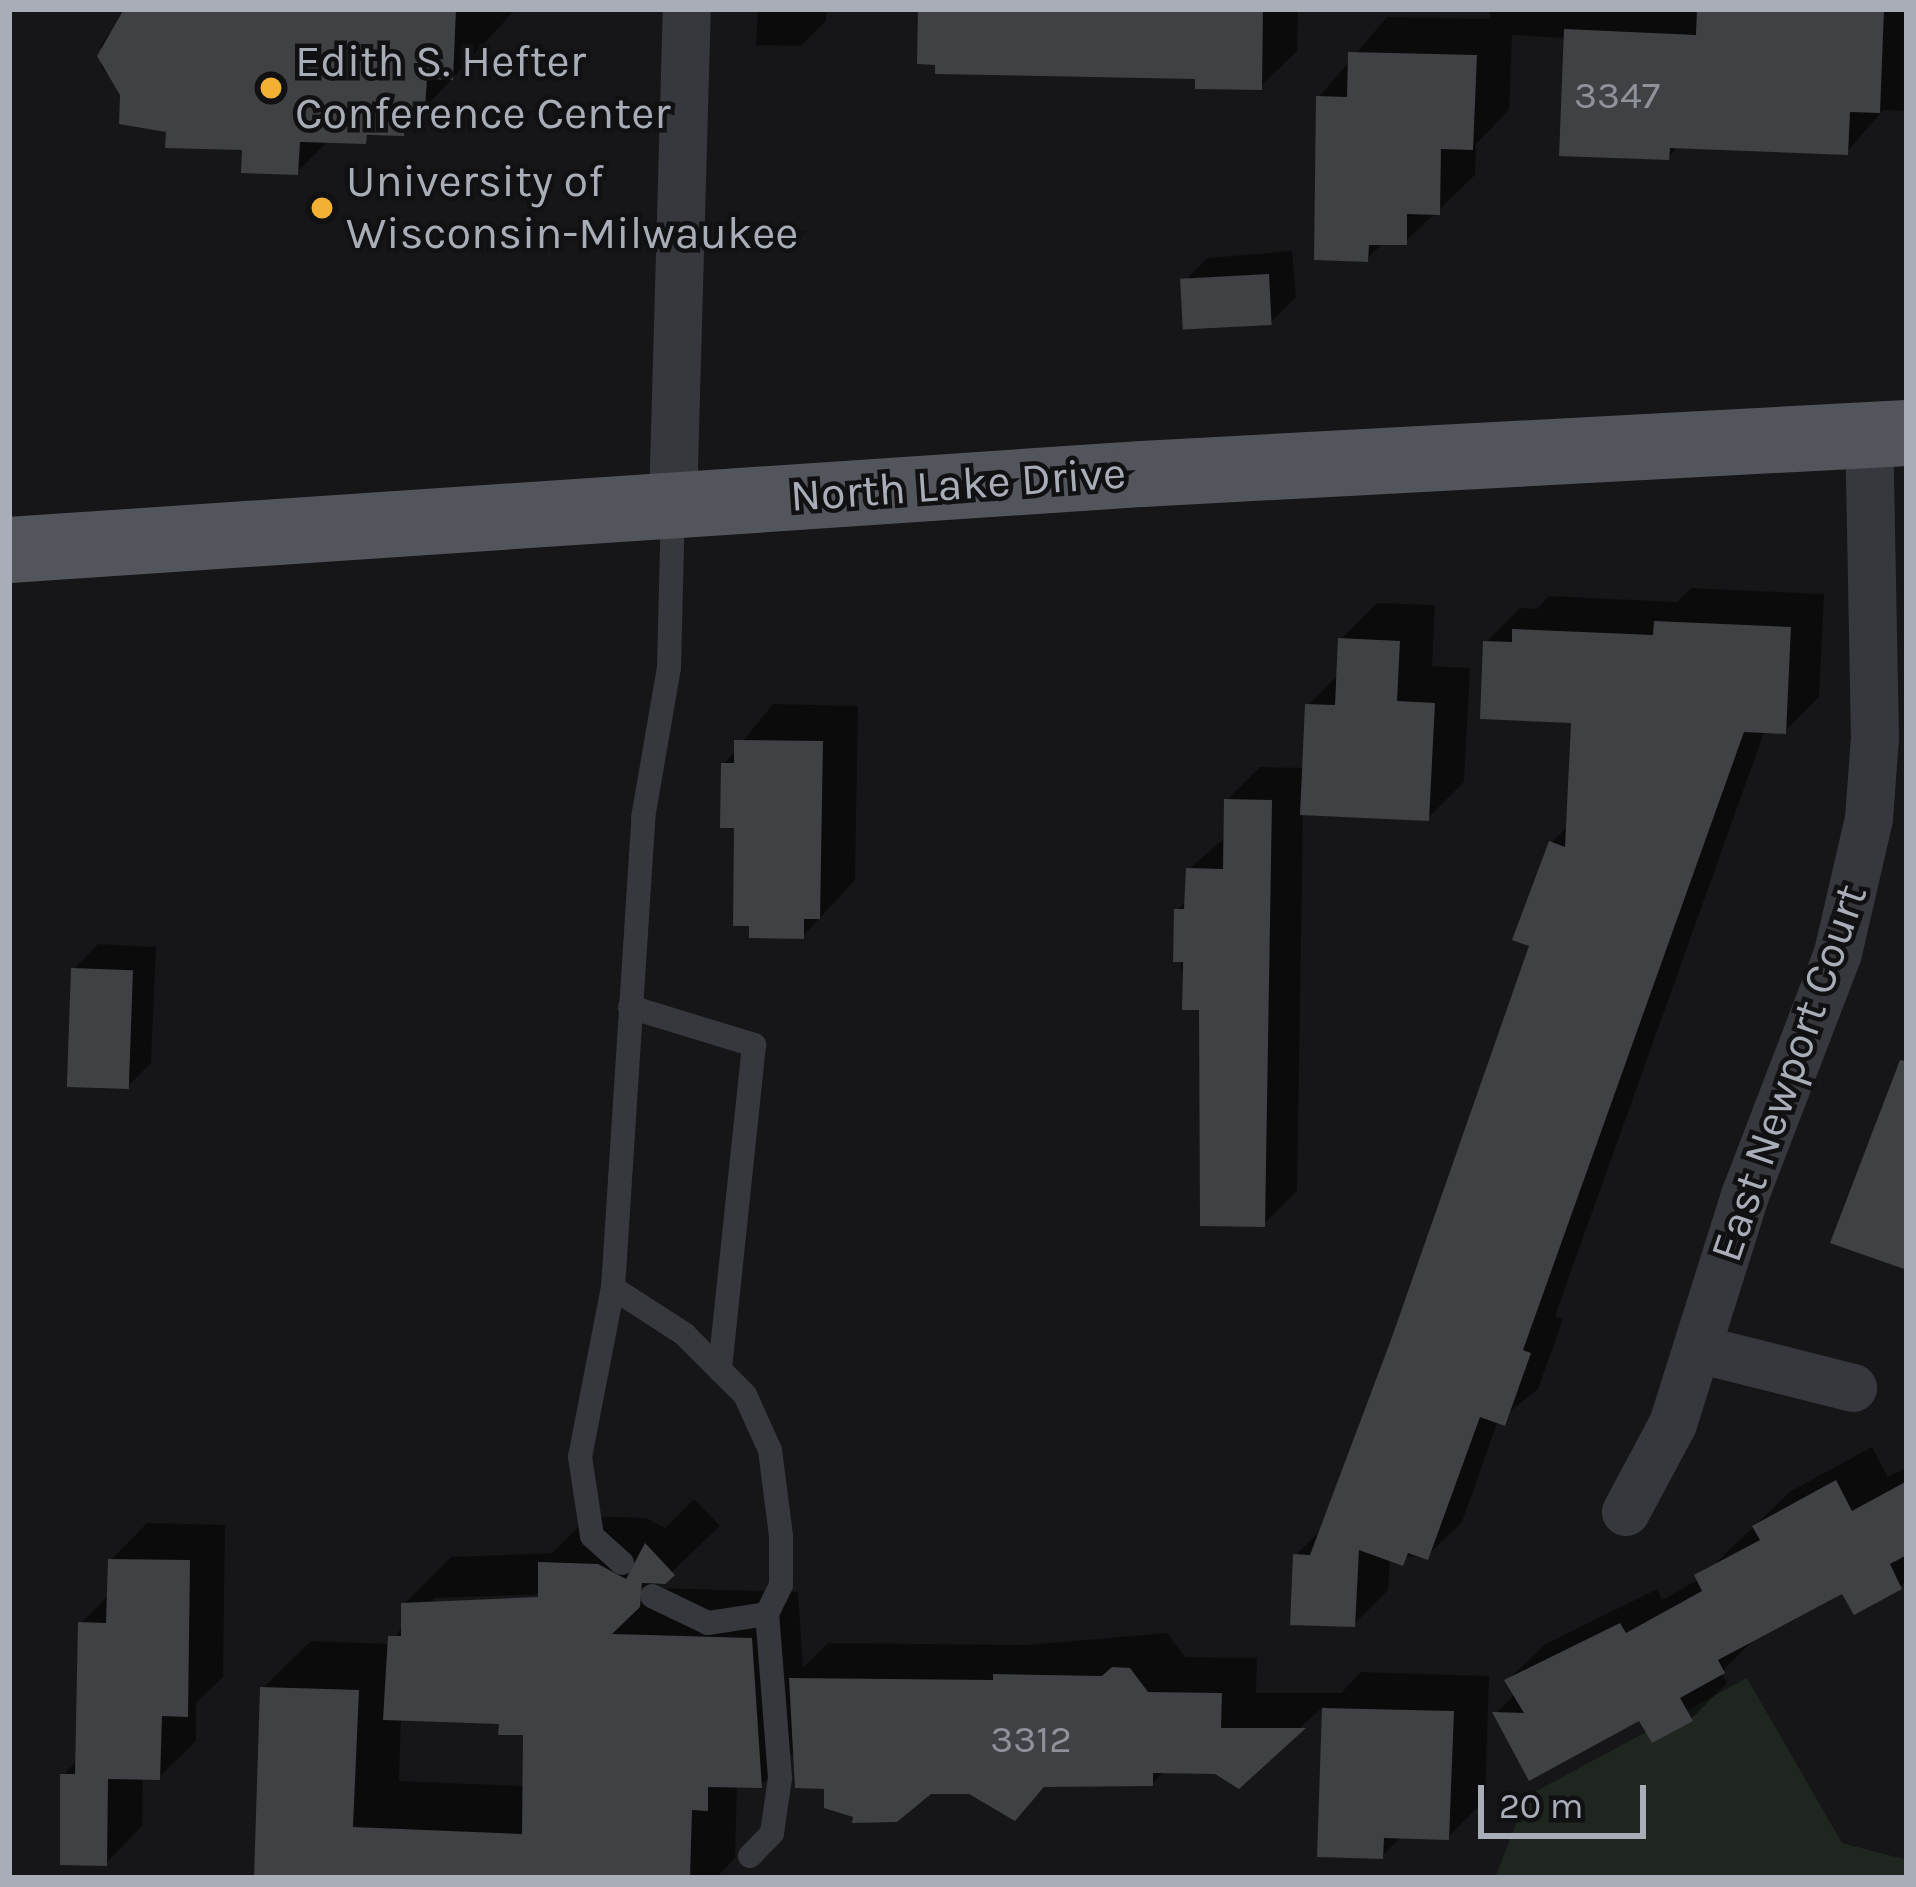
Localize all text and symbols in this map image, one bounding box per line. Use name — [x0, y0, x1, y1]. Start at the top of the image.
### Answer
place label: Edith S. Hefter Conference Center — [295, 35, 671, 141]
house number: 3347 — [1574, 72, 1660, 118]
marker: Edith S. Hefter Conference Center — [258, 75, 284, 101]
place label: University of Wisconsin-Milwaukee — [346, 155, 798, 261]
marker: University of Wisconsin-Milwaukee — [309, 195, 335, 221]
street label: North Lake Drive — [788, 446, 1128, 524]
street label: East Newport Court — [1699, 877, 1879, 1269]
house number: 3312 — [990, 1716, 1072, 1762]
scale bar — [1484, 1761, 1652, 1835]
text: 20 m — [1499, 1785, 1583, 1827]

